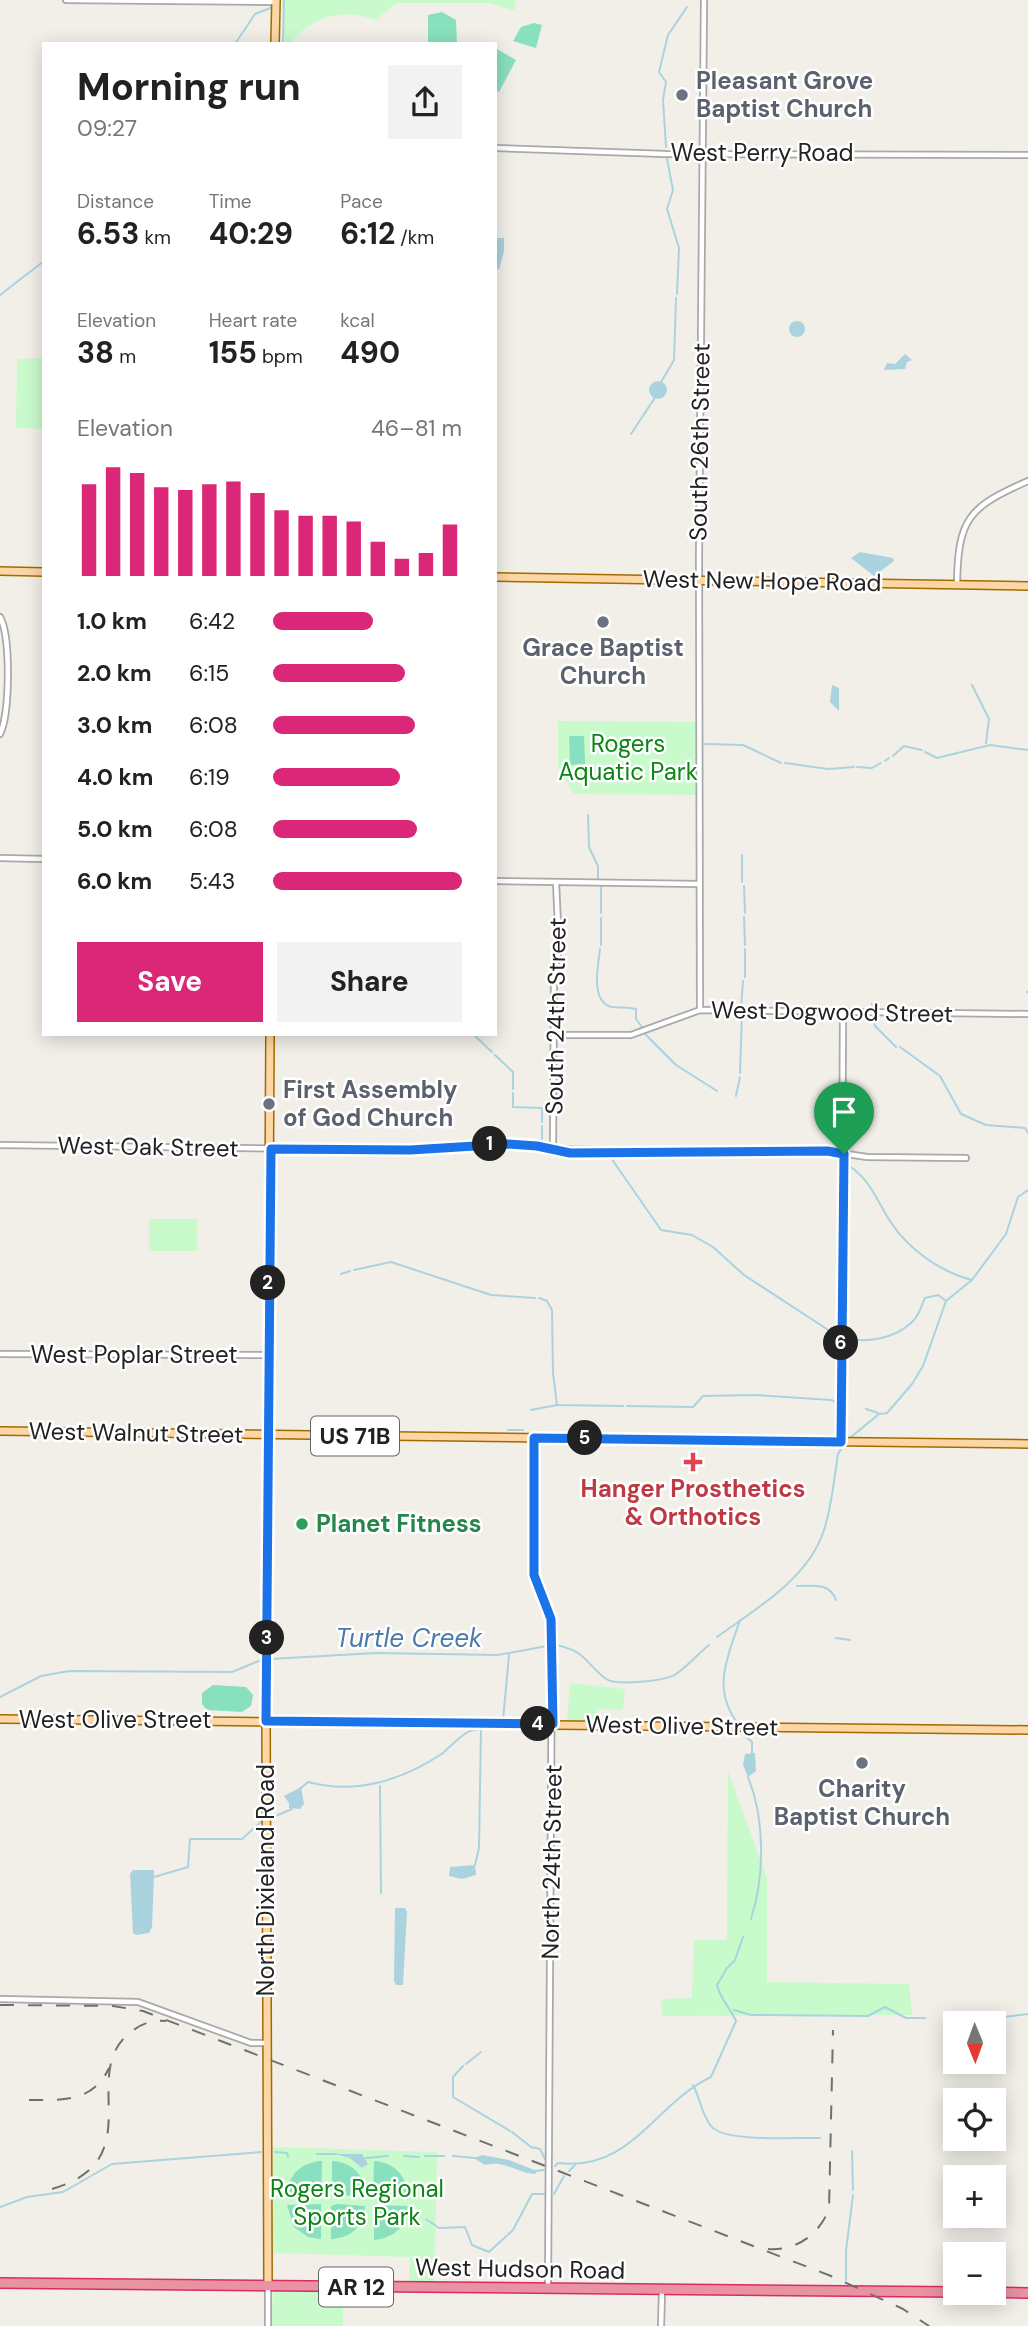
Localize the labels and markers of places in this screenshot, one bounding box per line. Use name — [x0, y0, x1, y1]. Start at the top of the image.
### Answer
place label: Pleasant Grove Baptist Church — [696, 65, 873, 124]
marker: Pleasant Grove Baptist Church — [674, 87, 690, 103]
marker: Grace Baptist Church — [595, 614, 611, 630]
place label: Grace Baptist Church — [522, 632, 684, 691]
place label: First Assembly of God Church — [283, 1074, 458, 1133]
pin — [814, 1082, 874, 1154]
marker: First Assembly of God Church — [261, 1096, 277, 1112]
pin: 1 — [472, 1126, 508, 1162]
pin: 2 — [250, 1266, 286, 1300]
pin: 6 — [824, 1326, 858, 1360]
pin: 5 — [568, 1420, 602, 1456]
marker: Hanger Prosthetics & Orthotics — [683, 1452, 703, 1472]
place label: Hanger Prosthetics & Orthotics — [581, 1473, 805, 1532]
place label: Planet Fitness — [316, 1508, 481, 1539]
marker: Planet Fitness — [294, 1516, 310, 1532]
pin: 3 — [250, 1620, 284, 1656]
pin: 4 — [520, 1706, 556, 1742]
marker: Charity Baptist Church — [854, 1755, 870, 1771]
place label: Charity Baptist Church — [774, 1773, 950, 1832]

